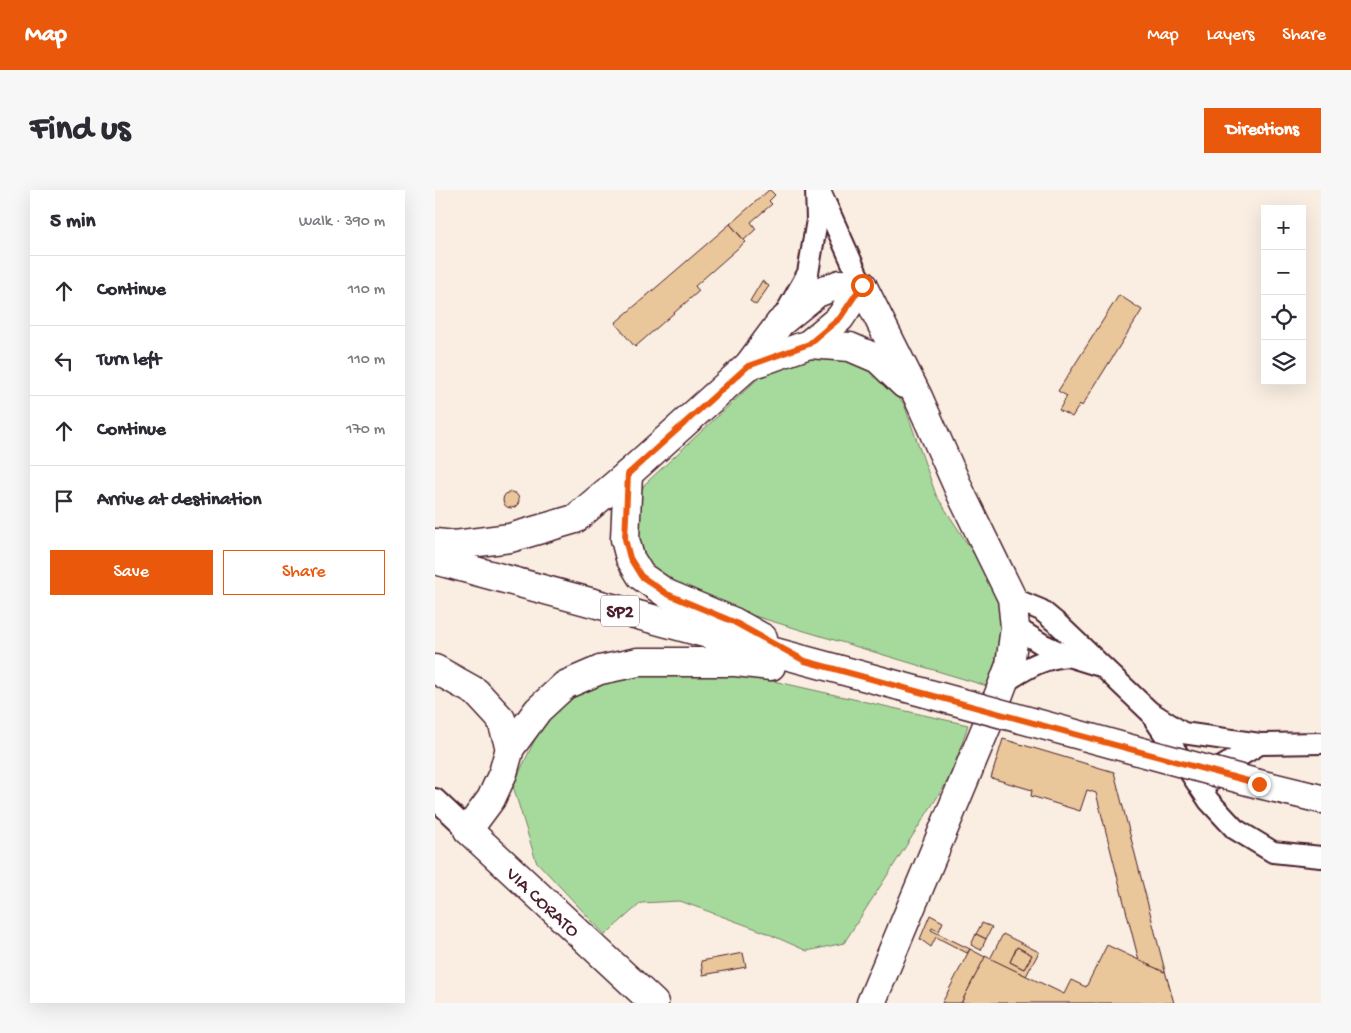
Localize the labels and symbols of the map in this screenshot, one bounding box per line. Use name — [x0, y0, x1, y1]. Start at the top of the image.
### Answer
route start — [851, 274, 874, 297]
road number: SP2 — [601, 596, 639, 626]
route end — [1248, 773, 1271, 796]
street label: VIA CORATO — [499, 863, 584, 944]

